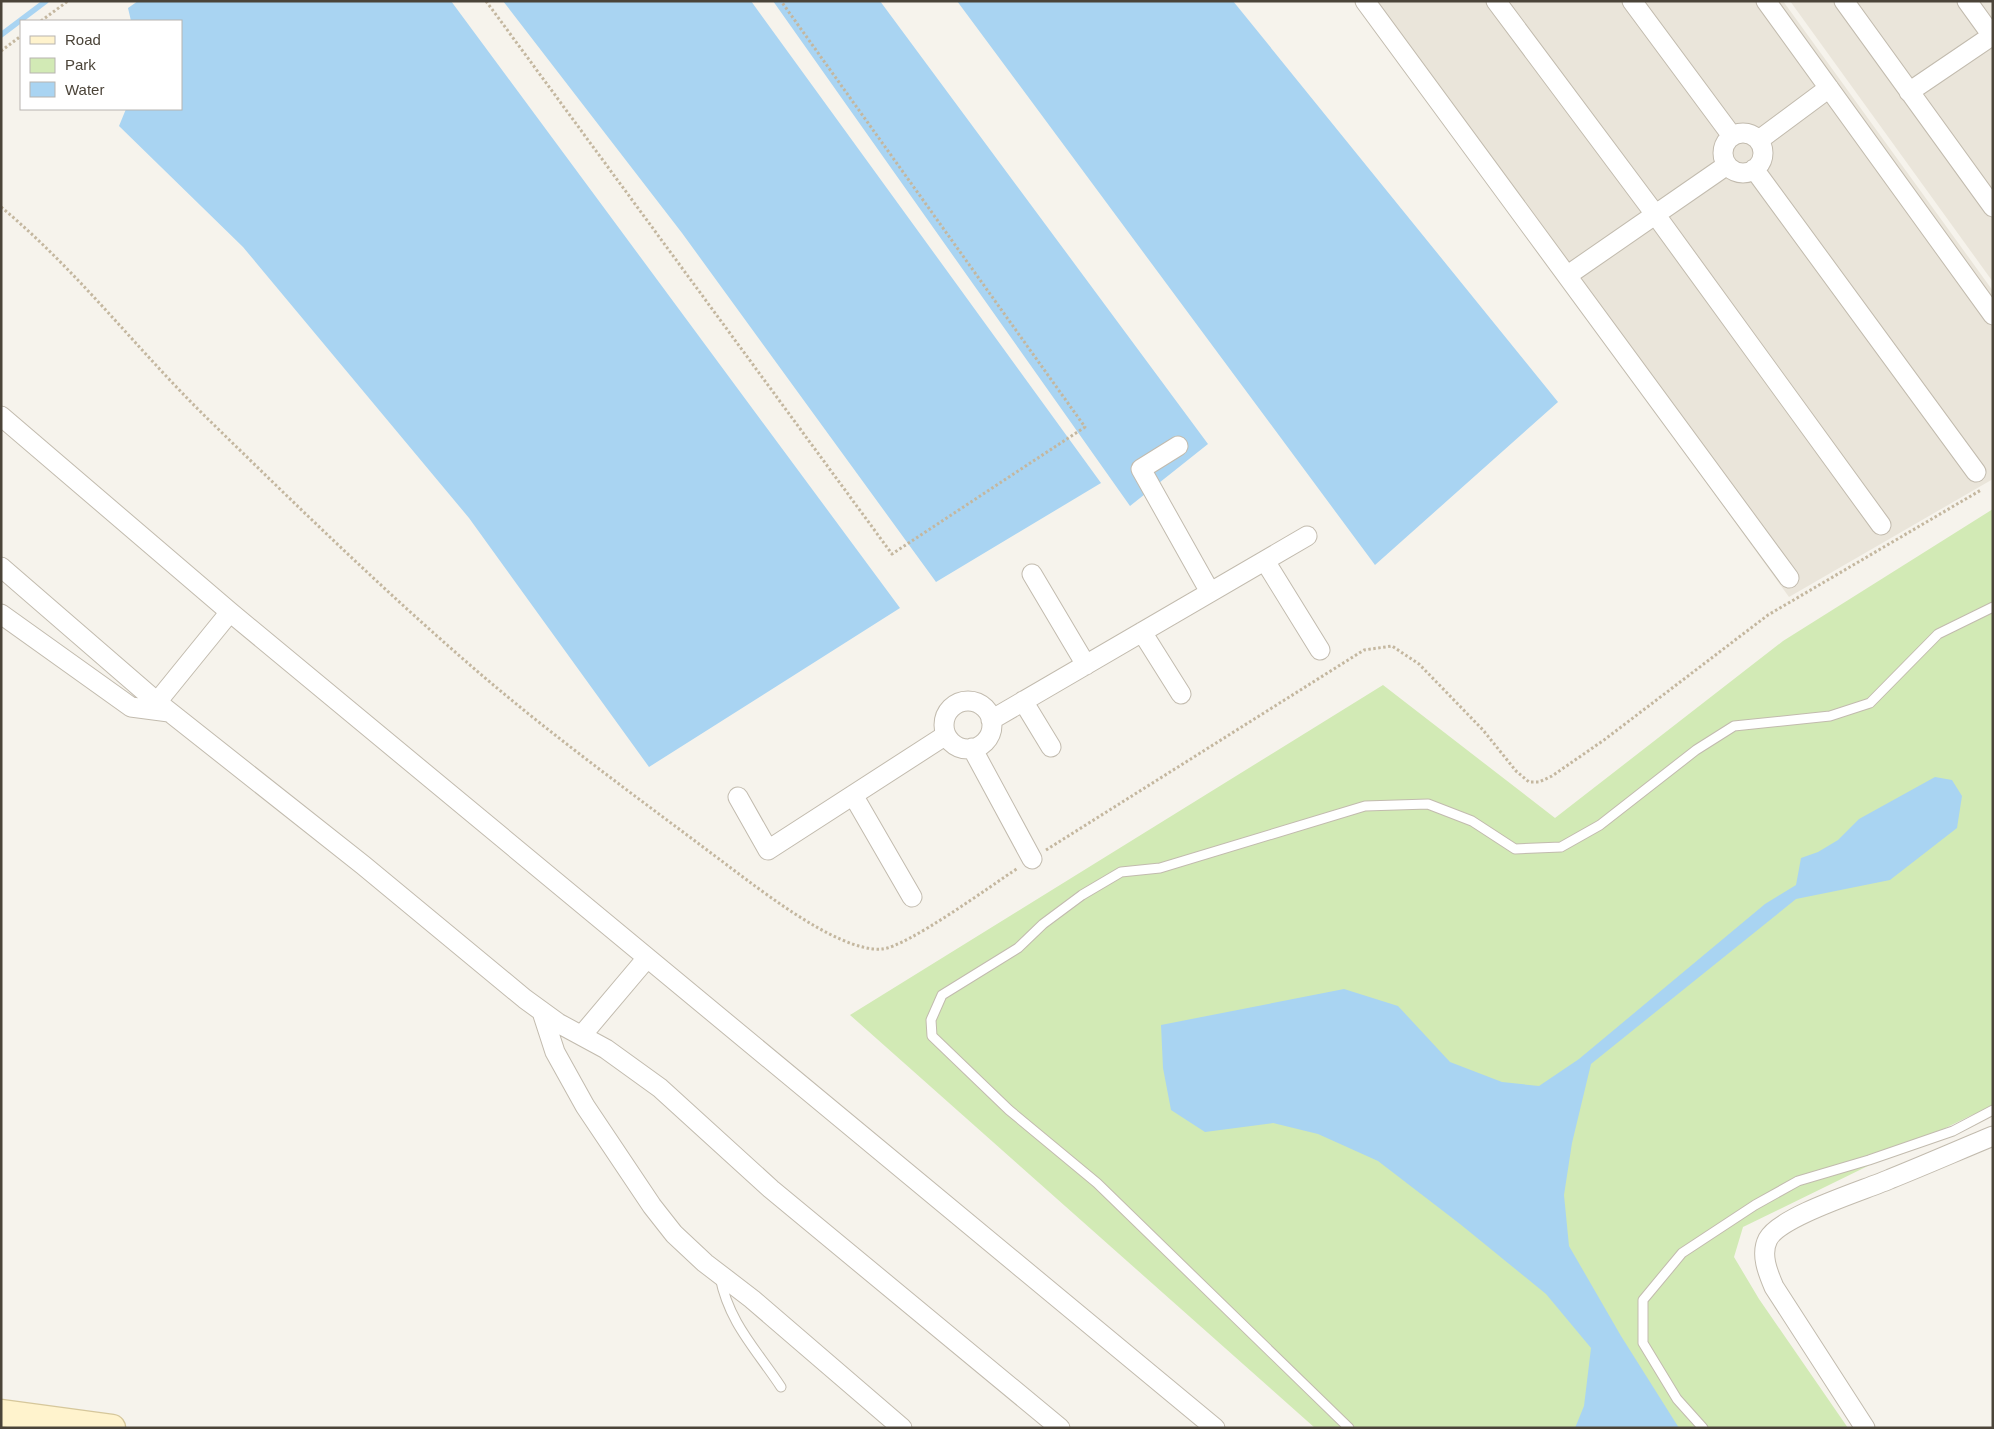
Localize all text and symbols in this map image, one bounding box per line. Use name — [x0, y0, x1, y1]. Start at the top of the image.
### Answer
legend — [20, 20, 182, 110]
text: Road — [65, 31, 101, 48]
text: Park — [65, 56, 96, 73]
text: Water — [65, 81, 104, 98]

